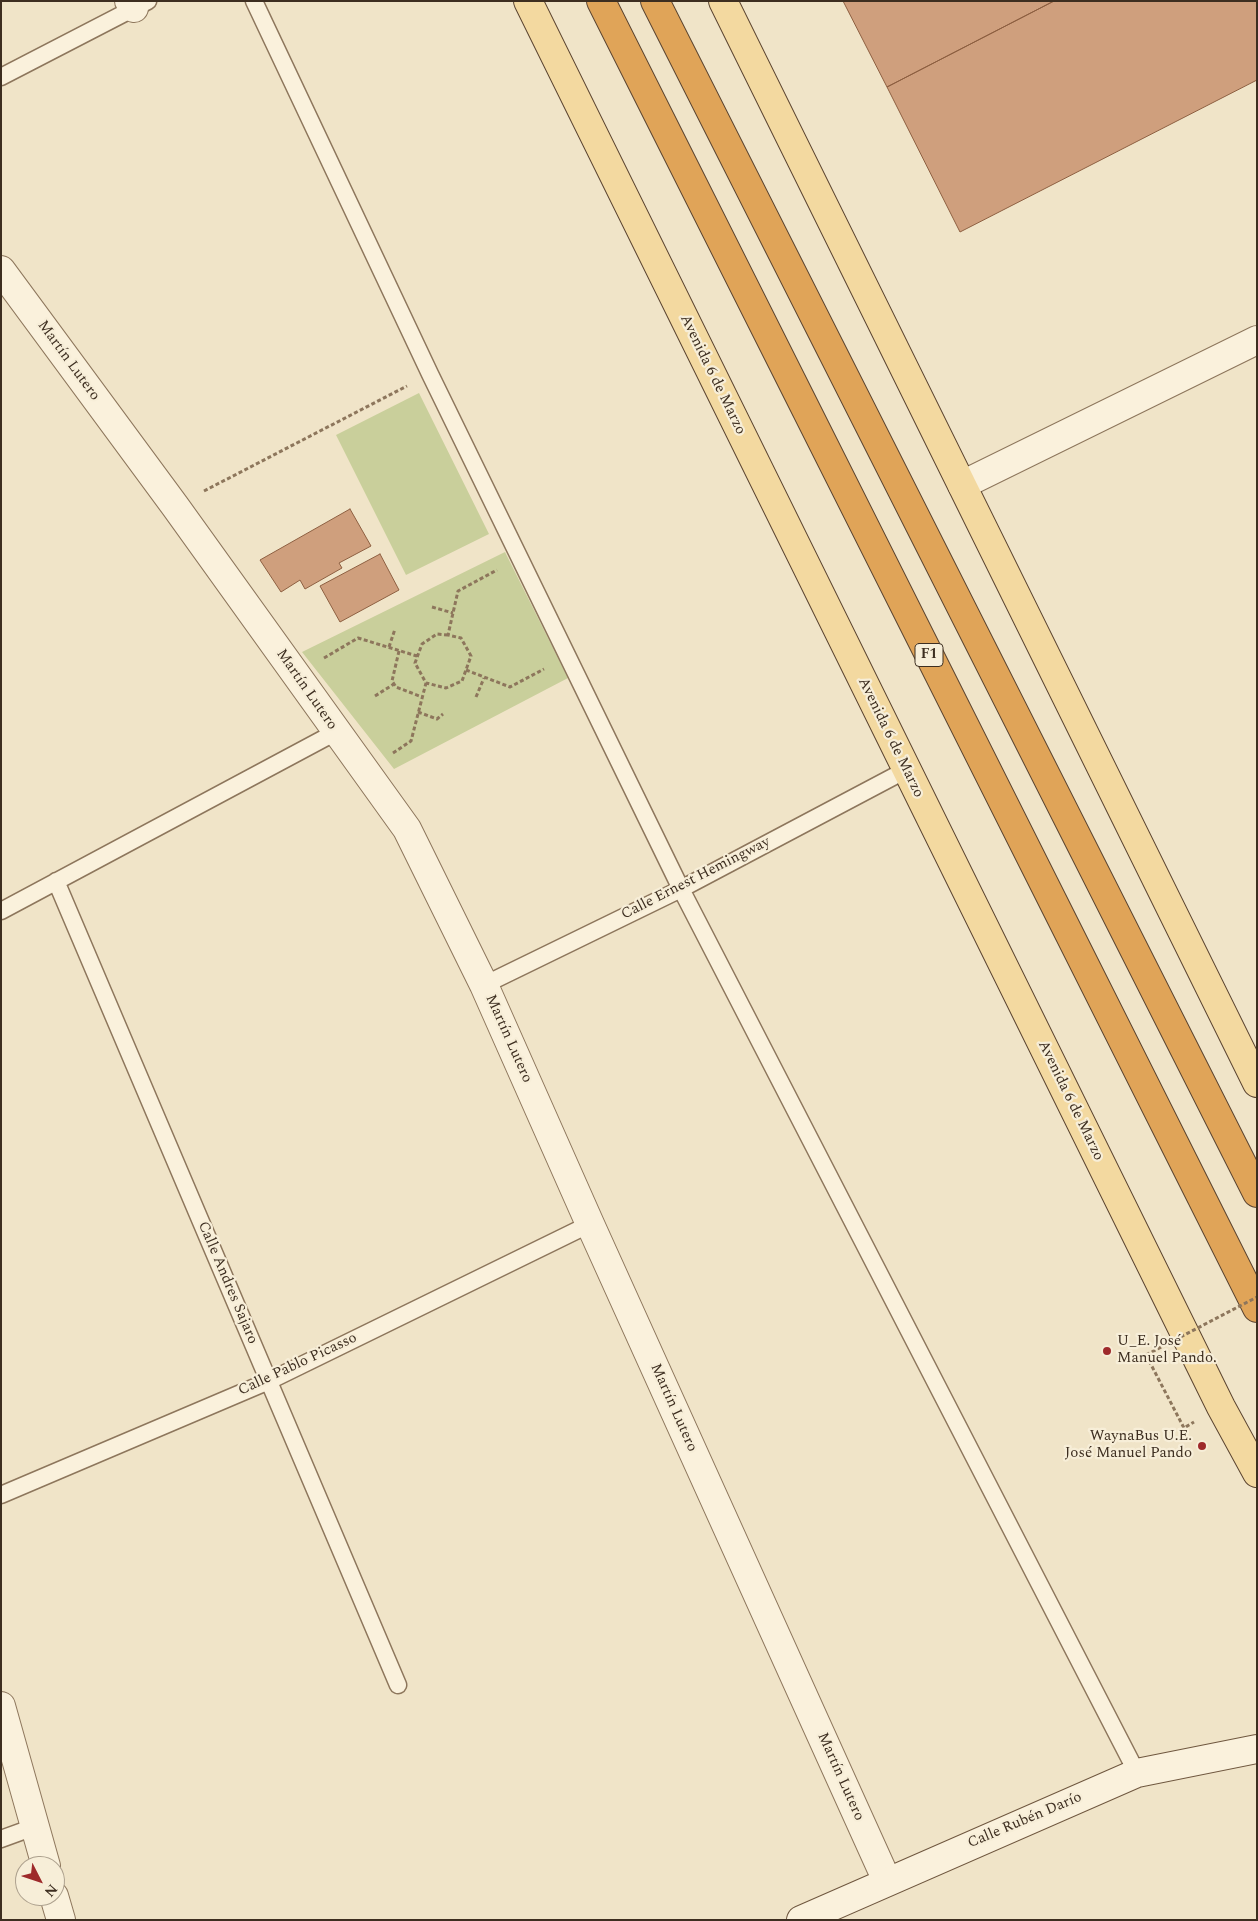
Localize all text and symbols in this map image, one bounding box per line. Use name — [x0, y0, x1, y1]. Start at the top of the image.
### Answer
street label: Avenida 6 de Marzo — [675, 312, 749, 438]
street label: Martín Lutero — [33, 317, 103, 405]
road number: F1 — [915, 644, 943, 666]
street label: Martín Lutero — [271, 646, 341, 734]
street label: Avenida 6 de Marzo — [853, 675, 927, 801]
street label: Calle Ernest Hemingway — [619, 834, 773, 924]
street label: Martín Lutero — [481, 992, 535, 1086]
street label: Avenida 6 de Marzo — [1033, 1038, 1107, 1164]
street label: Calle Andres Sajaro — [193, 1219, 261, 1347]
street label: Calle Pablo Picasso — [236, 1330, 360, 1400]
place label: U_E. José Manuel Pando. — [1117, 1333, 1217, 1368]
marker: U_E. José Manuel Pando. — [1101, 1345, 1113, 1357]
street label: Martín Lutero — [646, 1361, 700, 1455]
place label: WaynaBus U.E. José Manuel Pando — [1065, 1428, 1192, 1463]
marker: WaynaBus U.E. José Manuel Pando — [1196, 1440, 1208, 1452]
street label: Martín Lutero — [813, 1730, 867, 1824]
street label: Calle Rubén Darío — [965, 1789, 1085, 1853]
north arrow — [15, 1856, 65, 1906]
text: N — [39, 1879, 63, 1902]

